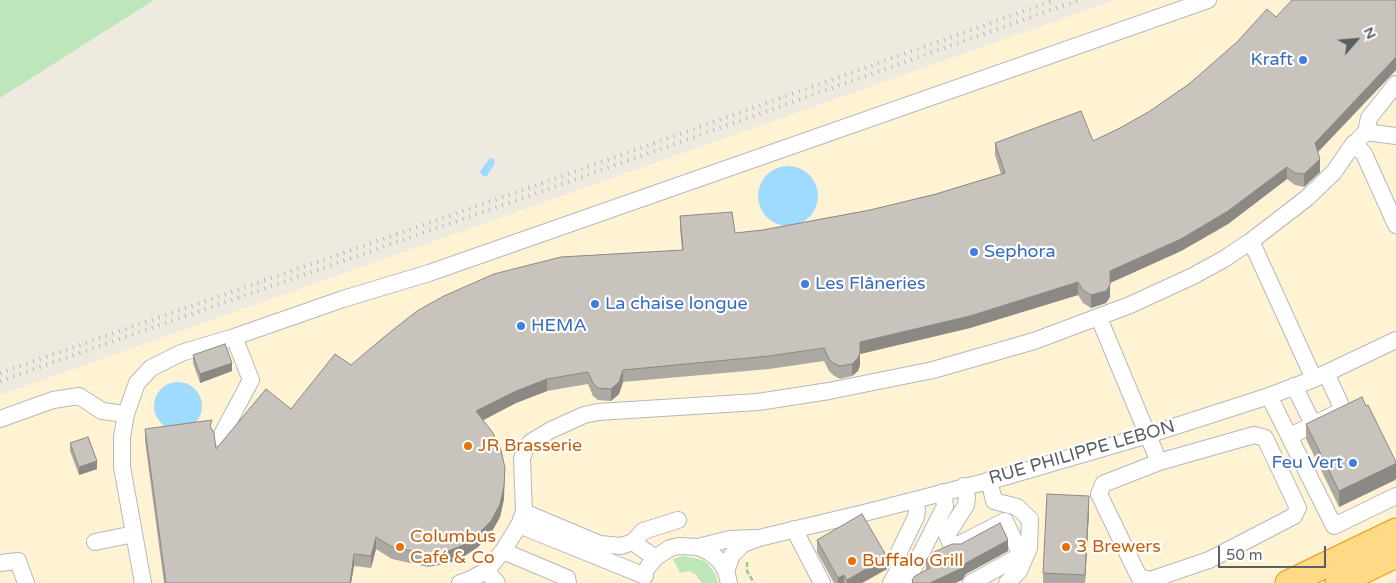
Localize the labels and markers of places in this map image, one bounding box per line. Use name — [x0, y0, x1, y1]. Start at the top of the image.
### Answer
place label: Kraft — [1251, 49, 1293, 71]
marker: Kraft — [1297, 54, 1309, 66]
place label: Sephora — [984, 241, 1056, 263]
marker: Sephora — [968, 246, 980, 258]
place label: Les Flâneries — [815, 273, 926, 295]
marker: Les Flâneries — [799, 278, 811, 290]
place label: La chaise longue — [605, 293, 748, 315]
marker: La chaise longue — [589, 298, 601, 310]
place label: HEMA — [531, 315, 587, 337]
marker: HEMA — [515, 320, 527, 332]
place label: JR Brasserie — [478, 435, 582, 457]
marker: JR Brasserie — [462, 440, 474, 452]
place label: Feu Vert — [1271, 452, 1343, 474]
marker: Feu Vert — [1347, 457, 1359, 469]
place label: Columbus Café & Co — [410, 526, 496, 568]
place label: 3 Brewers — [1076, 536, 1161, 558]
marker: Columbus Café & Co — [394, 541, 406, 553]
marker: 3 Brewers — [1060, 541, 1072, 553]
place label: Buffalo Grill — [862, 550, 963, 572]
marker: Buffalo Grill — [846, 555, 858, 567]

